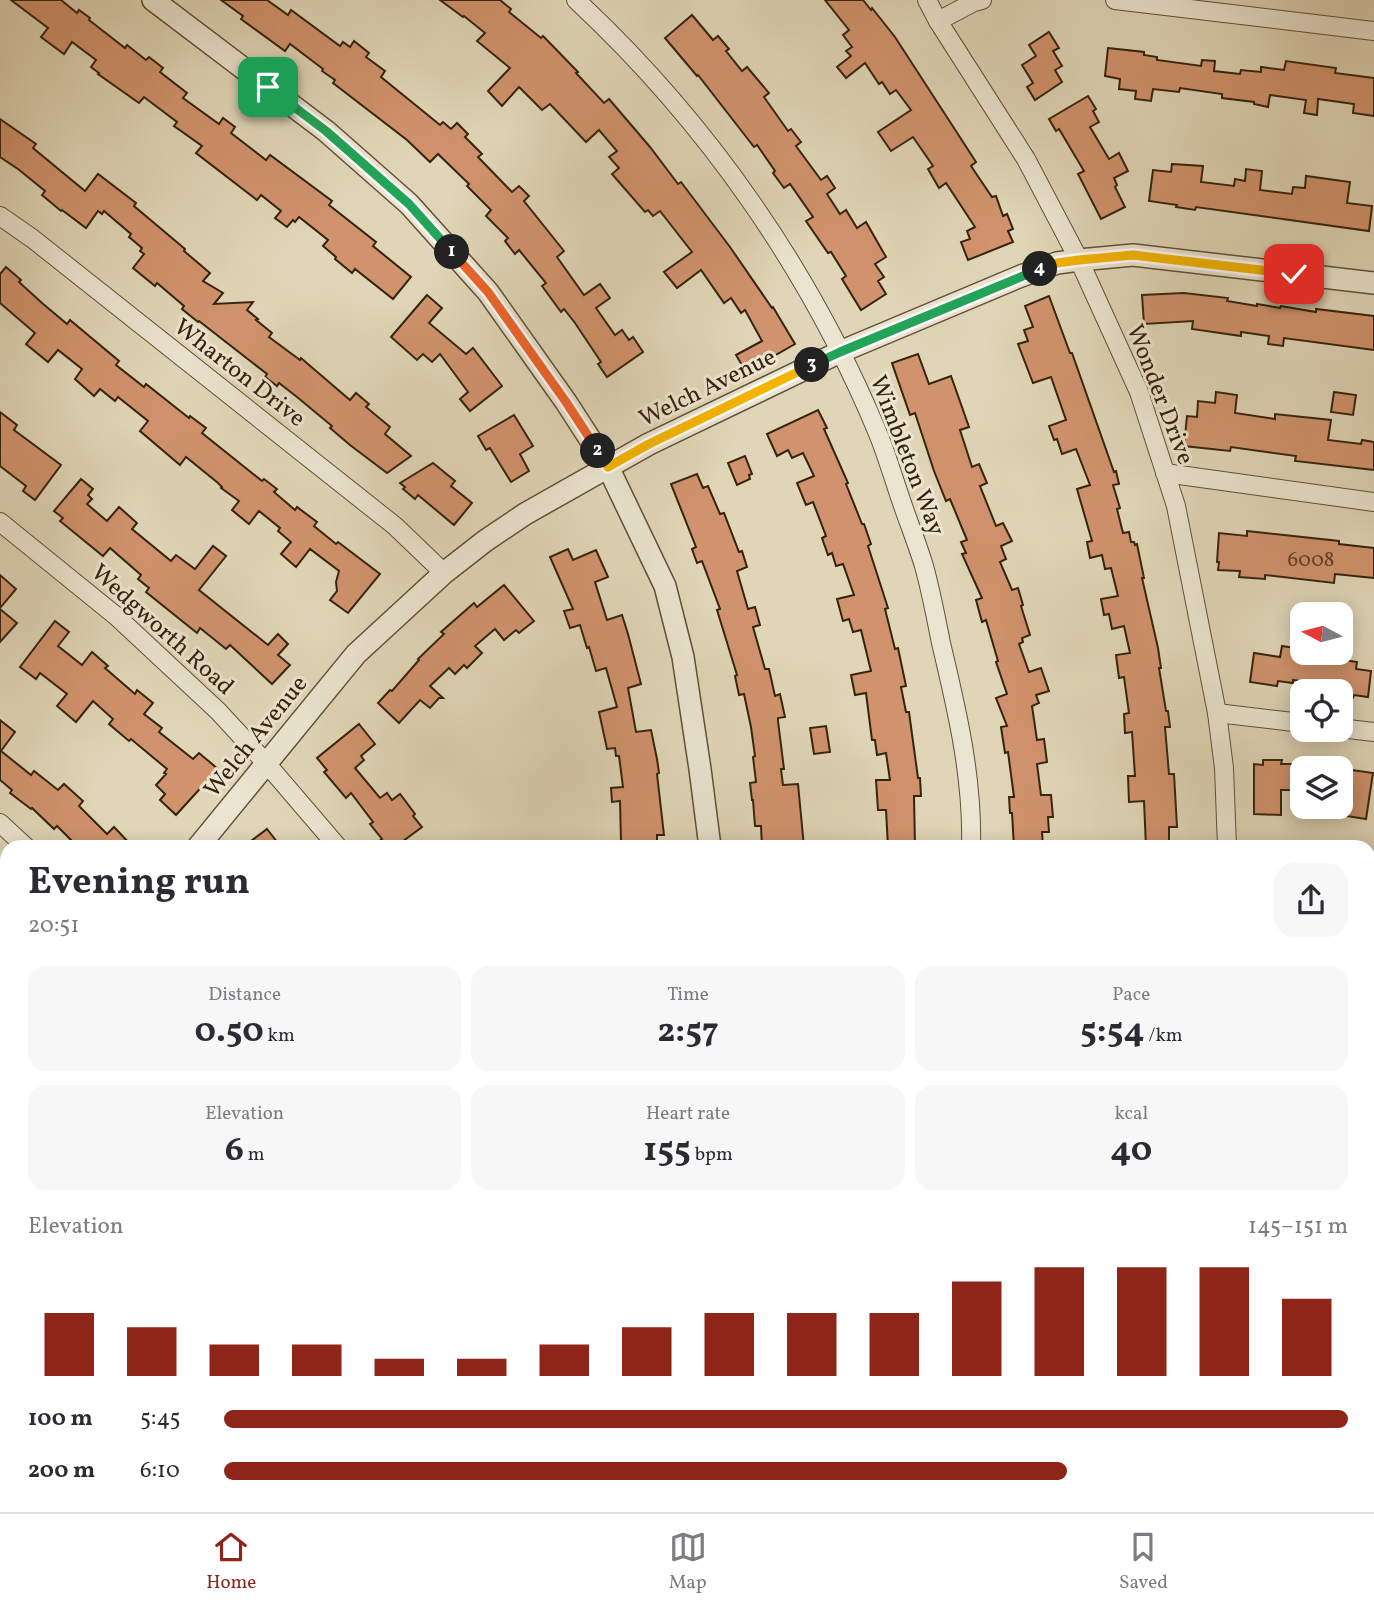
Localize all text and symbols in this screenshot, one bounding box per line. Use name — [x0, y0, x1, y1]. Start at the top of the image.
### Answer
pin — [238, 57, 298, 117]
icon: arrive — [249, 68, 287, 106]
pin: 1 — [434, 234, 470, 270]
text: 1 — [448, 238, 455, 264]
pin — [1264, 244, 1324, 304]
pin: 4 — [1023, 252, 1058, 286]
text: 4 — [1034, 255, 1045, 281]
icon: check — [1275, 255, 1313, 293]
street label: Wharton Drive — [166, 311, 312, 436]
street label: Wonder Drive — [1117, 320, 1201, 470]
street label: Welch Avenue — [634, 341, 782, 437]
pin: 3 — [794, 348, 830, 382]
text: 3 — [807, 351, 816, 377]
street label: Wimbleton Way — [860, 371, 952, 541]
pin: 2 — [580, 434, 616, 468]
text: 2 — [593, 437, 602, 463]
house number: 6008 — [1288, 546, 1334, 575]
street label: Wedgworth Road — [83, 557, 241, 704]
north arrow — [1290, 602, 1353, 665]
map controls — [1290, 602, 1353, 819]
street label: Welch Avenue — [197, 669, 316, 806]
button: locate — [1290, 679, 1353, 742]
button: layers — [1290, 756, 1353, 819]
text: Evening run — [28, 857, 250, 910]
button: share — [1274, 863, 1348, 937]
text: 20:51 — [28, 910, 79, 942]
text: Distance — [208, 982, 281, 1008]
text: Time — [667, 982, 709, 1008]
text: Pace — [1112, 982, 1150, 1008]
text: 0.50 — [195, 1008, 264, 1056]
text: 2:57 — [657, 1008, 719, 1056]
text: 5:54 — [1080, 1008, 1145, 1056]
text: km — [264, 1023, 295, 1049]
text: /km — [1145, 1023, 1183, 1049]
text: Elevation — [205, 1101, 284, 1127]
text: Heart rate — [646, 1101, 730, 1127]
text: kcal — [1114, 1101, 1148, 1127]
text: 6 — [225, 1127, 244, 1175]
text: 155 — [643, 1127, 691, 1175]
text: 40 — [1110, 1127, 1152, 1175]
text: m — [244, 1142, 265, 1168]
text: bpm — [691, 1142, 733, 1168]
text: Elevation — [28, 1211, 124, 1243]
text: 145–151 m — [1248, 1211, 1348, 1243]
text: 100 m — [28, 1403, 93, 1435]
text: 5:45 — [140, 1403, 181, 1435]
text: 200 m — [28, 1455, 95, 1487]
text: 6:10 — [140, 1455, 180, 1487]
tab: Home — [206, 1528, 256, 1596]
tab: Map — [669, 1528, 707, 1596]
tab: Saved — [1119, 1528, 1168, 1596]

